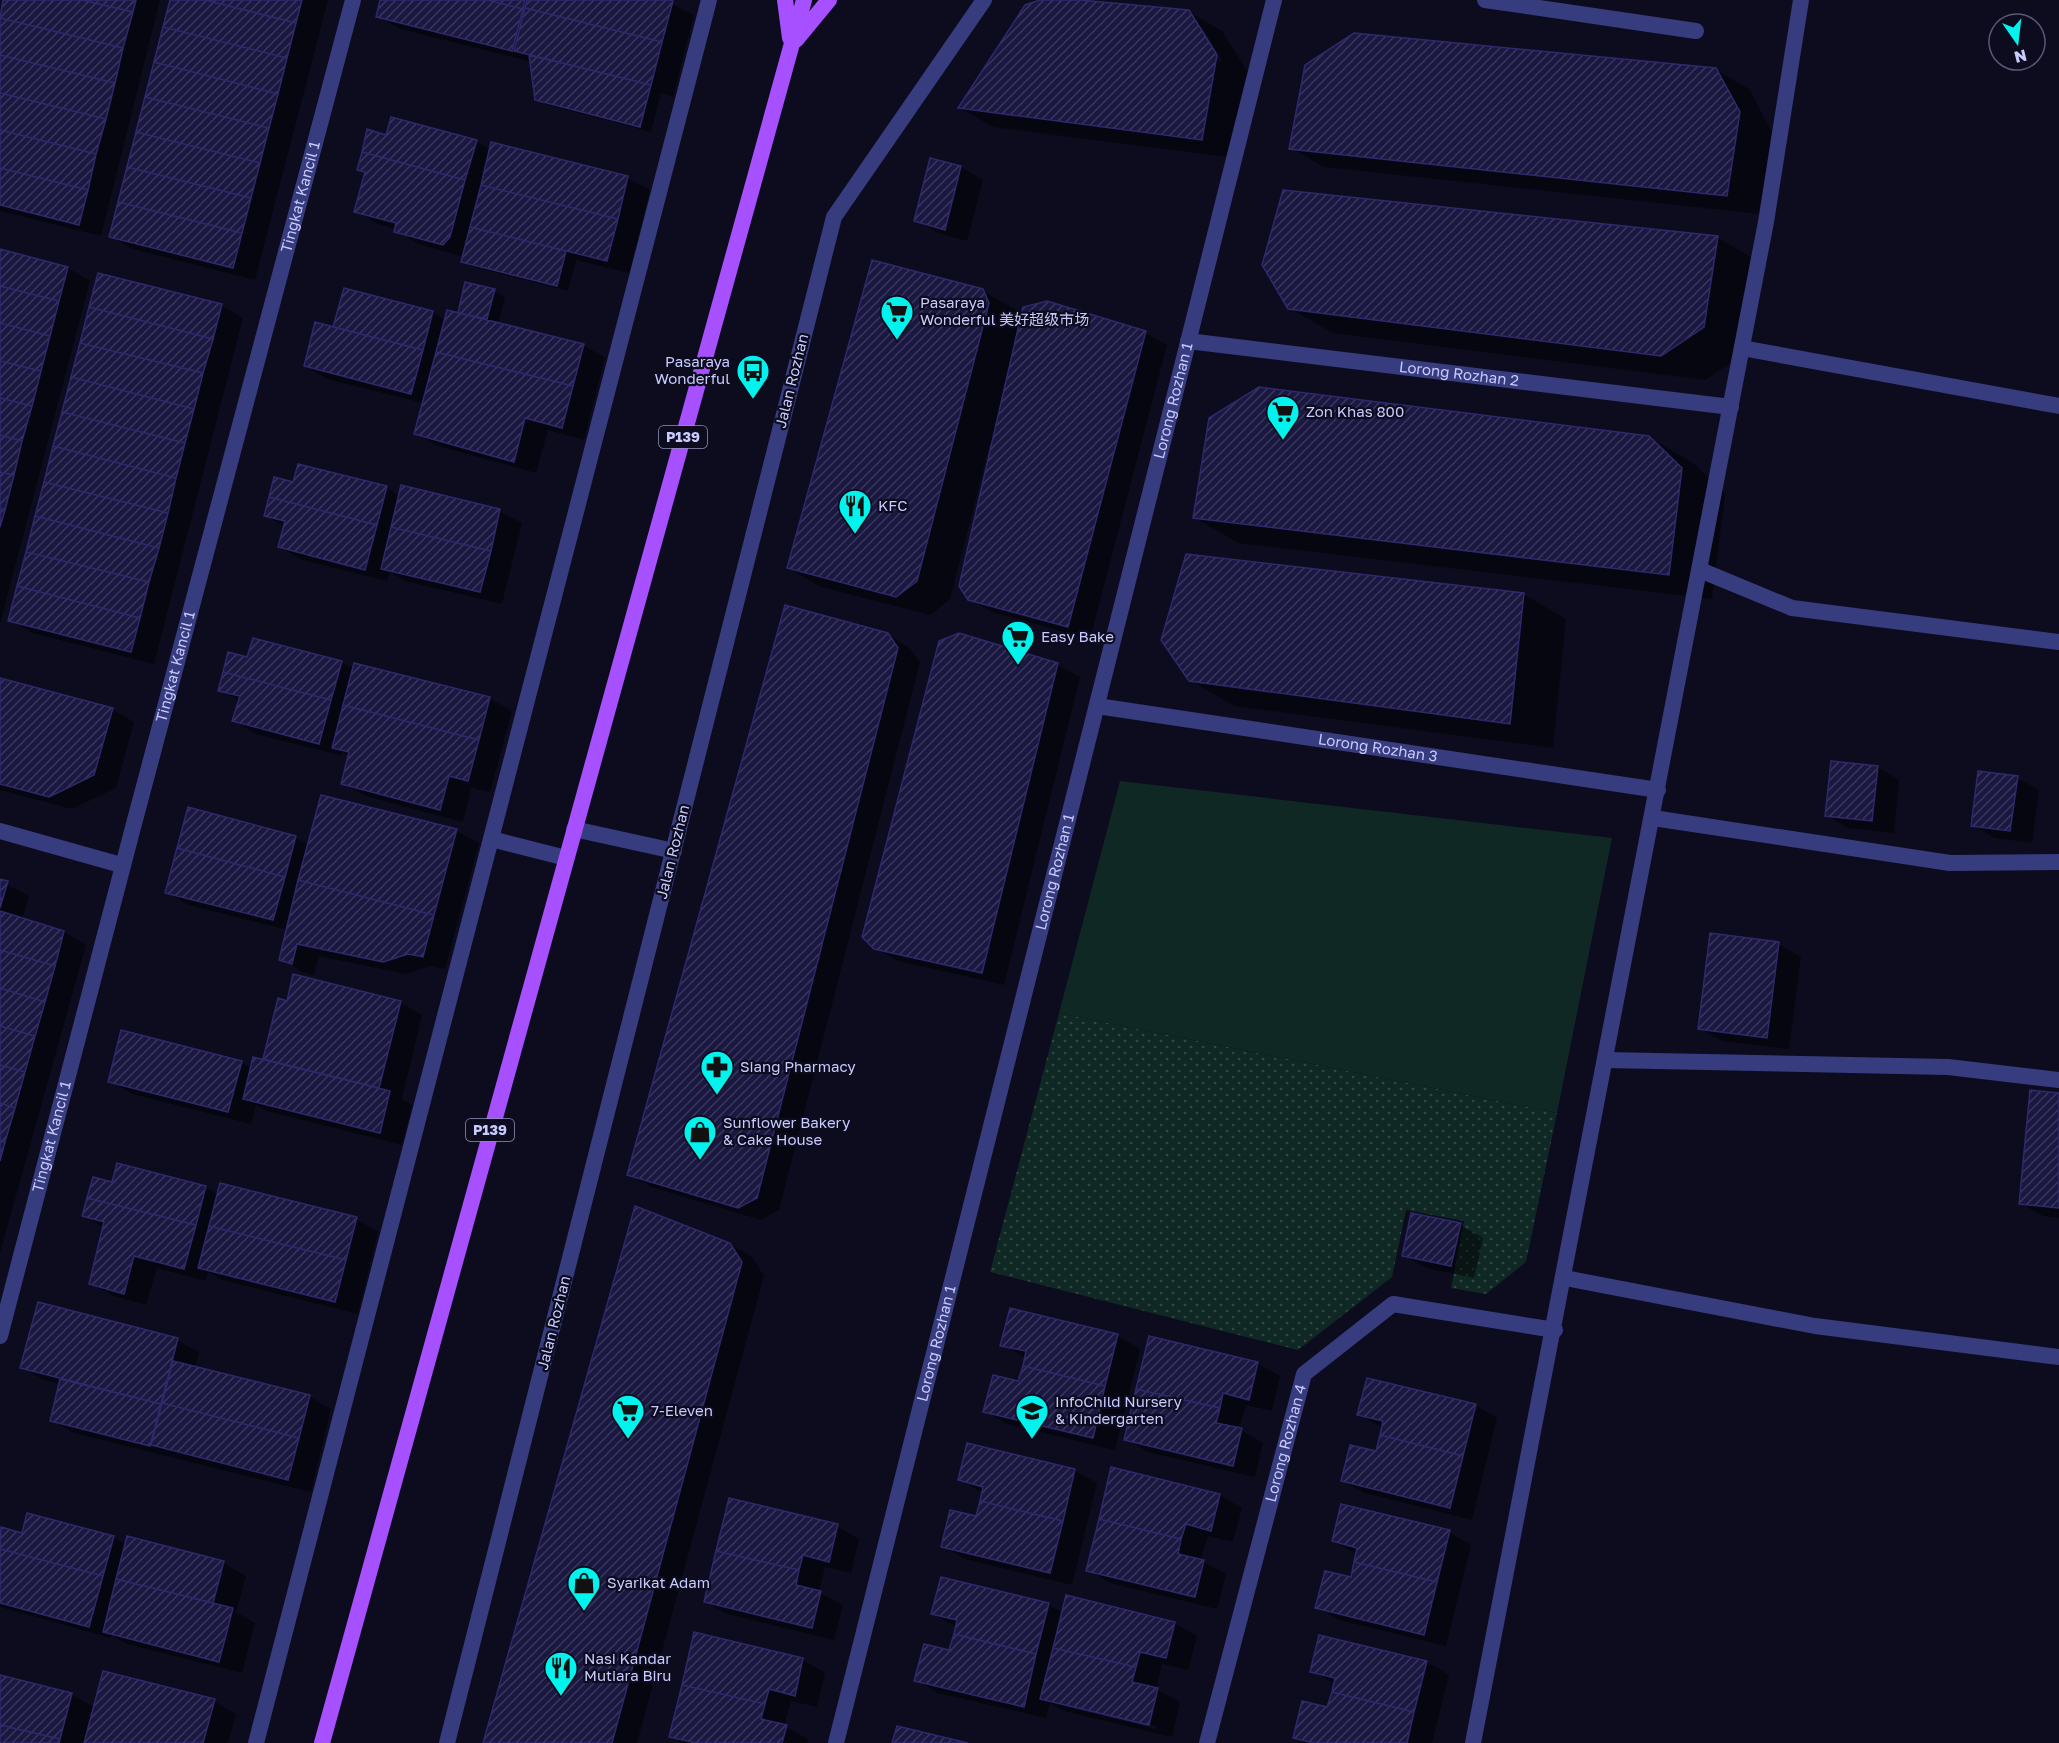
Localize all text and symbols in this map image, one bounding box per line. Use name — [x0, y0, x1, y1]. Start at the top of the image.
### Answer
north arrow — [1987, 12, 2047, 72]
text: N — [2012, 45, 2029, 68]
street label: Tingkat Kancil 1 — [276, 139, 323, 254]
place label: Pasaraya Wonderful 美好超级市场 — [920, 293, 1089, 328]
supermarket icon: Pasaraya Wonderful 美好超级市场 — [879, 294, 915, 341]
street label: Jalan Rozhan — [771, 332, 811, 430]
street label: Lorong Rozhan 1 — [1149, 341, 1196, 460]
place label: Pasaraya Wonderful — [655, 352, 730, 387]
bus stop icon: Pasaraya Wonderful — [735, 353, 771, 400]
street label: Lorong Rozhan 2 — [1398, 357, 1520, 389]
supermarket icon: Zon Khas 800 — [1265, 394, 1301, 441]
place label: Zon Khas 800 — [1306, 402, 1404, 420]
road number: P139 — [659, 426, 707, 448]
restaurant icon: KFC — [837, 488, 873, 535]
place label: KFC — [878, 496, 907, 514]
street label: Tingkat Kancil 1 — [151, 609, 198, 724]
supermarket icon: Easy Bake — [1000, 619, 1036, 666]
place label: Easy Bake — [1041, 627, 1114, 645]
street label: Lorong Rozhan 3 — [1317, 729, 1439, 765]
street label: Jalan Rozhan — [652, 803, 692, 901]
street label: Lorong Rozhan 1 — [1031, 812, 1077, 932]
pharmacy icon: Siang Pharmacy — [699, 1049, 735, 1096]
place label: Siang Pharmacy — [740, 1057, 856, 1075]
street label: Tingkat Kancil 1 — [28, 1079, 74, 1194]
place label: Sunflower Bakery & Cake House — [723, 1113, 851, 1148]
shop icon: Sunflower Bakery & Cake House — [682, 1114, 718, 1161]
road number: P139 — [466, 1119, 514, 1141]
street label: Jalan Rozhan — [533, 1274, 573, 1372]
street label: Lorong Rozhan 1 — [912, 1283, 959, 1403]
street label: Lorong Rozhan 4 — [1261, 1382, 1309, 1504]
place label: InfoChild Nursery & Kindergarten — [1055, 1392, 1183, 1427]
supermarket icon: 7-Eleven — [610, 1393, 646, 1440]
school or university icon: InfoChild Nursery & Kindergarten — [1014, 1393, 1050, 1440]
place label: 7-Eleven — [651, 1401, 713, 1419]
shop icon: Syarikat Adam — [566, 1565, 602, 1612]
place label: Syarikat Adam — [607, 1573, 710, 1591]
place label: Nasi Kandar Mutiara Biru — [584, 1649, 671, 1684]
restaurant icon: Nasi Kandar Mutiara Biru — [543, 1650, 579, 1697]

